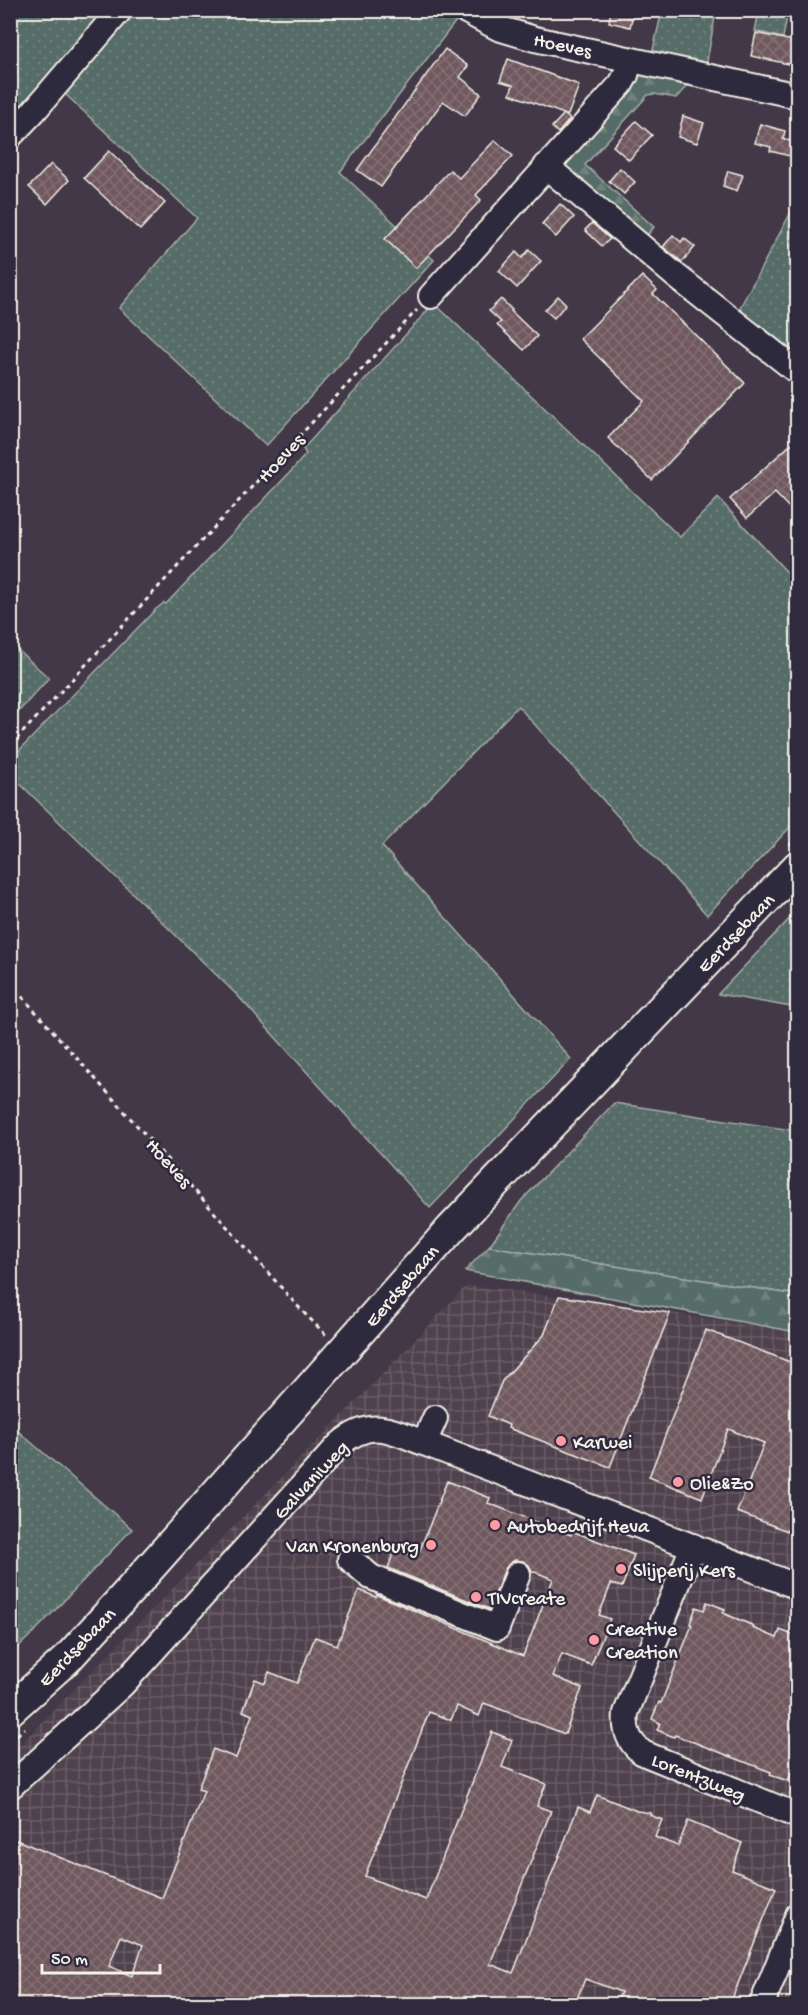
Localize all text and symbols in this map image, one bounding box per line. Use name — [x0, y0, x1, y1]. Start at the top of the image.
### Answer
street label: Hoeves — [531, 30, 594, 65]
street label: Hoeves — [254, 430, 311, 489]
street label: Eerdsebaan — [694, 890, 781, 979]
street label: Hoeves — [139, 1135, 196, 1194]
street label: Eerdsebaan — [362, 1241, 446, 1333]
place label: Karwei — [573, 1433, 632, 1456]
marker: Karwei — [554, 1434, 568, 1448]
street label: Galvaniweg — [270, 1437, 355, 1525]
place label: Olie&Zo — [690, 1474, 754, 1497]
marker: Olie&Zo — [671, 1475, 685, 1489]
place label: Autobedrijf Heva — [507, 1517, 650, 1540]
marker: Autobedrijf Heva — [488, 1518, 502, 1532]
place label: Van Kronenburg — [285, 1537, 419, 1560]
marker: Van Kronenburg — [424, 1538, 438, 1552]
place label: Slijperij Kers — [633, 1561, 735, 1584]
marker: Slijperij Kers — [614, 1562, 628, 1576]
place label: TIVcreate — [487, 1589, 566, 1612]
marker: TIVcreate — [469, 1590, 483, 1604]
street label: Eerdsebaan — [35, 1604, 122, 1693]
place label: Creative Creation — [606, 1620, 678, 1666]
marker: Creative Creation — [587, 1633, 601, 1647]
street label: Lorentzweg — [648, 1750, 748, 1808]
scale bar — [42, 1937, 160, 1975]
text: 50 m — [51, 1950, 88, 1971]

